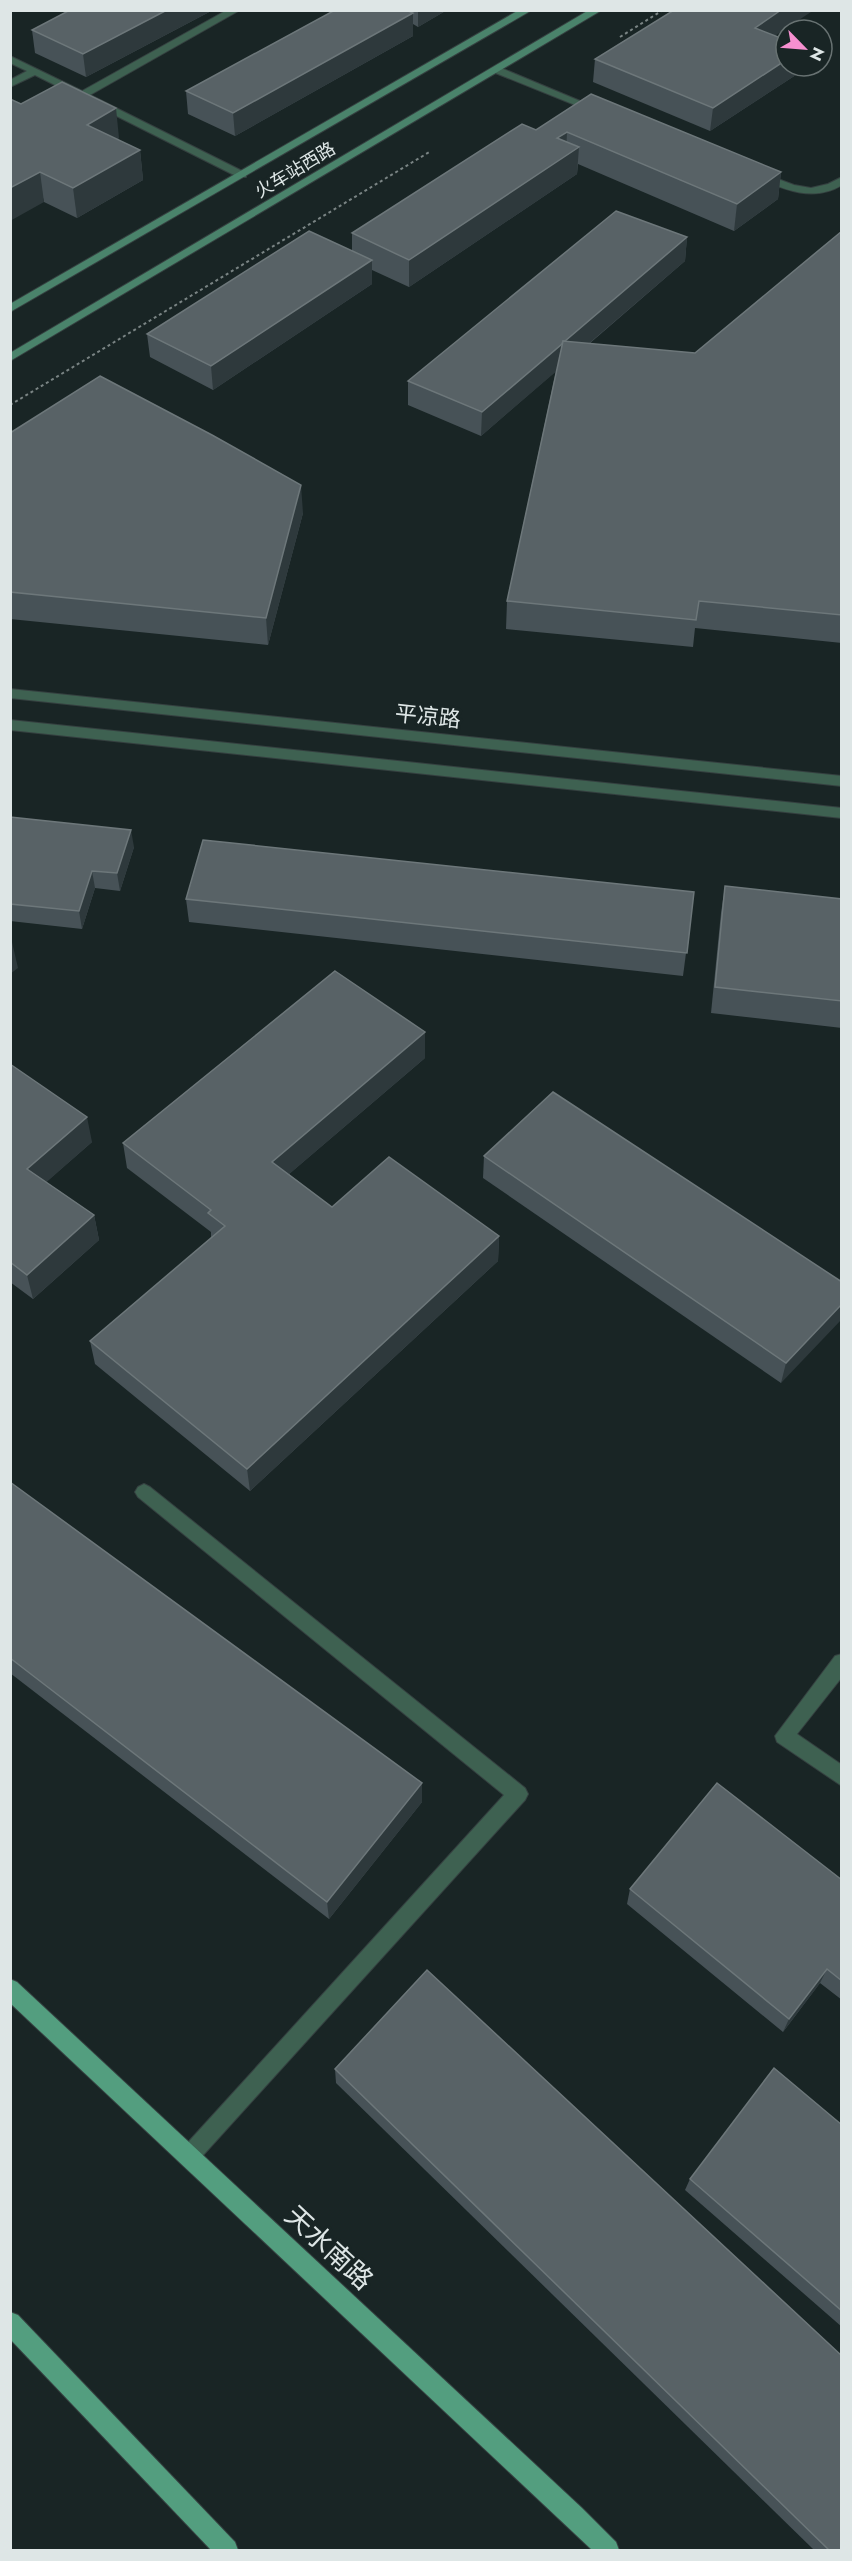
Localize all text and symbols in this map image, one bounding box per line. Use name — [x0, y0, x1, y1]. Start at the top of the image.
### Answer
north arrow — [774, 18, 834, 78]
text: N — [804, 44, 830, 65]
street label: 火车站西路 — [250, 136, 340, 204]
street label: 平凉路 — [394, 697, 462, 735]
street label: 天水南路 — [277, 2197, 382, 2299]

